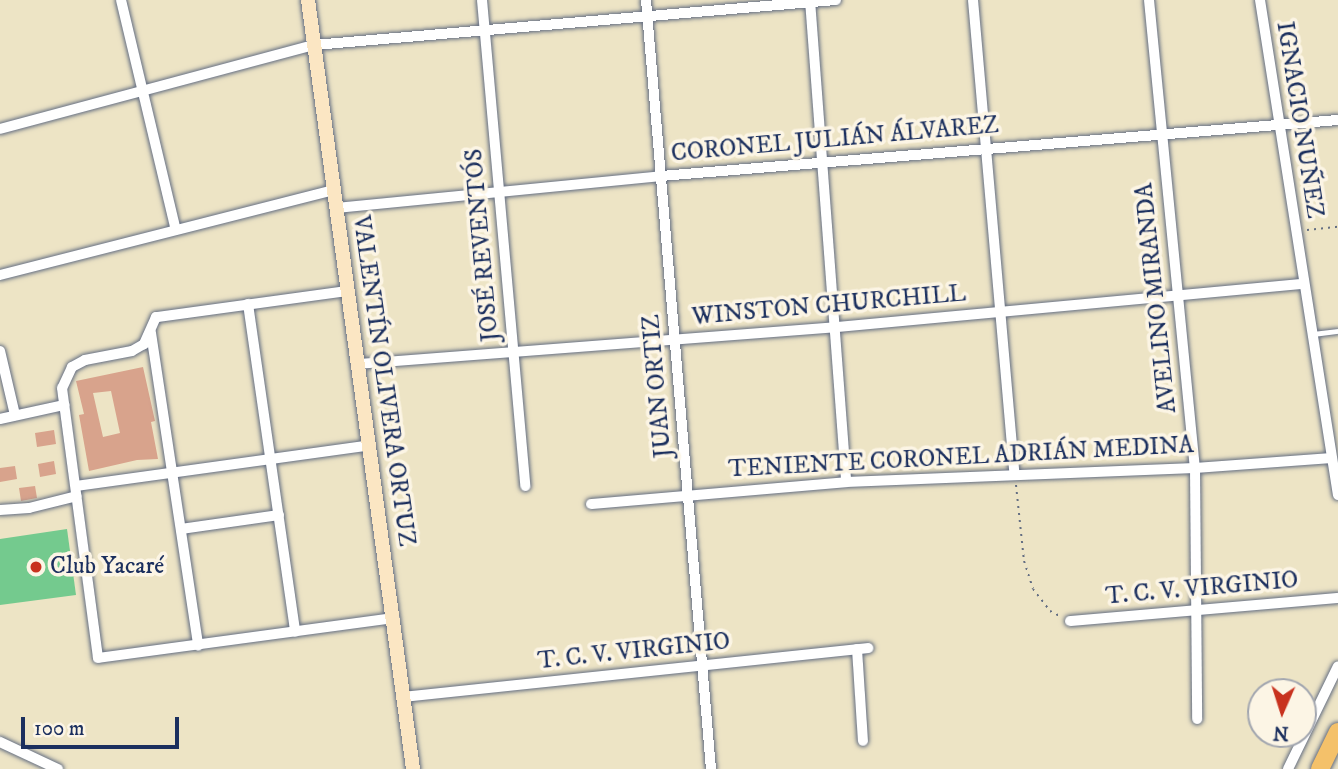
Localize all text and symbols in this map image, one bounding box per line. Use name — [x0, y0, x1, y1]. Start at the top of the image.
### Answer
street label: IGNACIO NUÑEZ — [1269, 20, 1329, 220]
street label: CORONEL JULIÁN ÁLVAREZ — [670, 111, 1000, 169]
street label: JOSÉ REVENTÓS — [460, 147, 506, 343]
street label: AVELINO MIRANDA — [1131, 182, 1183, 414]
street label: VALENTÍN OLIVERA ORTUZ — [346, 214, 420, 548]
street label: WINSTON CHURCHILL — [691, 280, 967, 332]
street label: JUAN ORTIZ — [637, 313, 679, 459]
street label: TENIENTE CORONEL ADRIÁN MEDINA — [728, 431, 1194, 485]
place label: Club Yacaré — [50, 553, 164, 581]
marker: Club Yacaré — [28, 559, 44, 575]
street label: T. C. V. VIRGINIO — [1104, 566, 1300, 612]
street label: T. C. V. VIRGINIO — [536, 628, 732, 676]
north arrow — [1247, 678, 1317, 748]
scale bar — [24, 702, 182, 746]
text: 100 m — [34, 716, 85, 742]
text: N — [1273, 721, 1289, 744]

